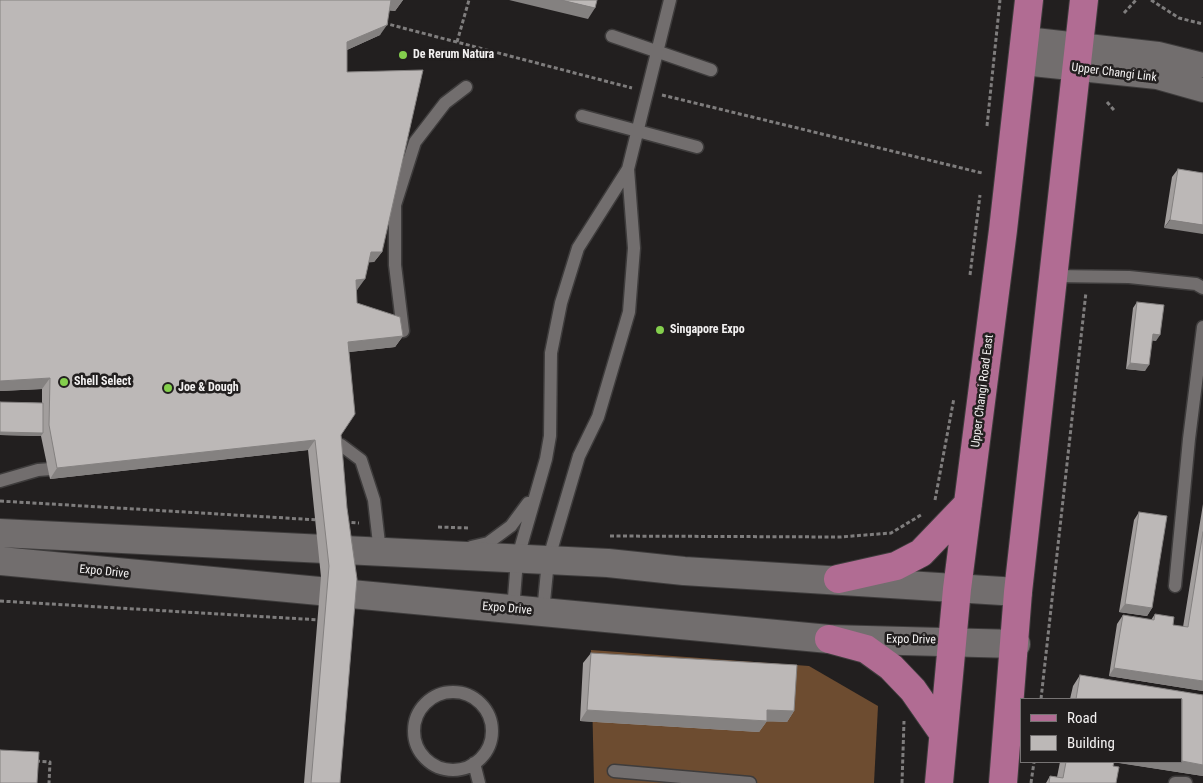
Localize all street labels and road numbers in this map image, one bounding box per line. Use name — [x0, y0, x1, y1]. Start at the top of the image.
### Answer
street label: Upper Changi Link — [1071, 61, 1157, 85]
street label: Upper Changi Road East — [969, 334, 997, 448]
street label: Expo Drive — [78, 562, 130, 582]
street label: Expo Drive — [482, 600, 532, 618]
street label: Expo Drive — [886, 632, 936, 648]

